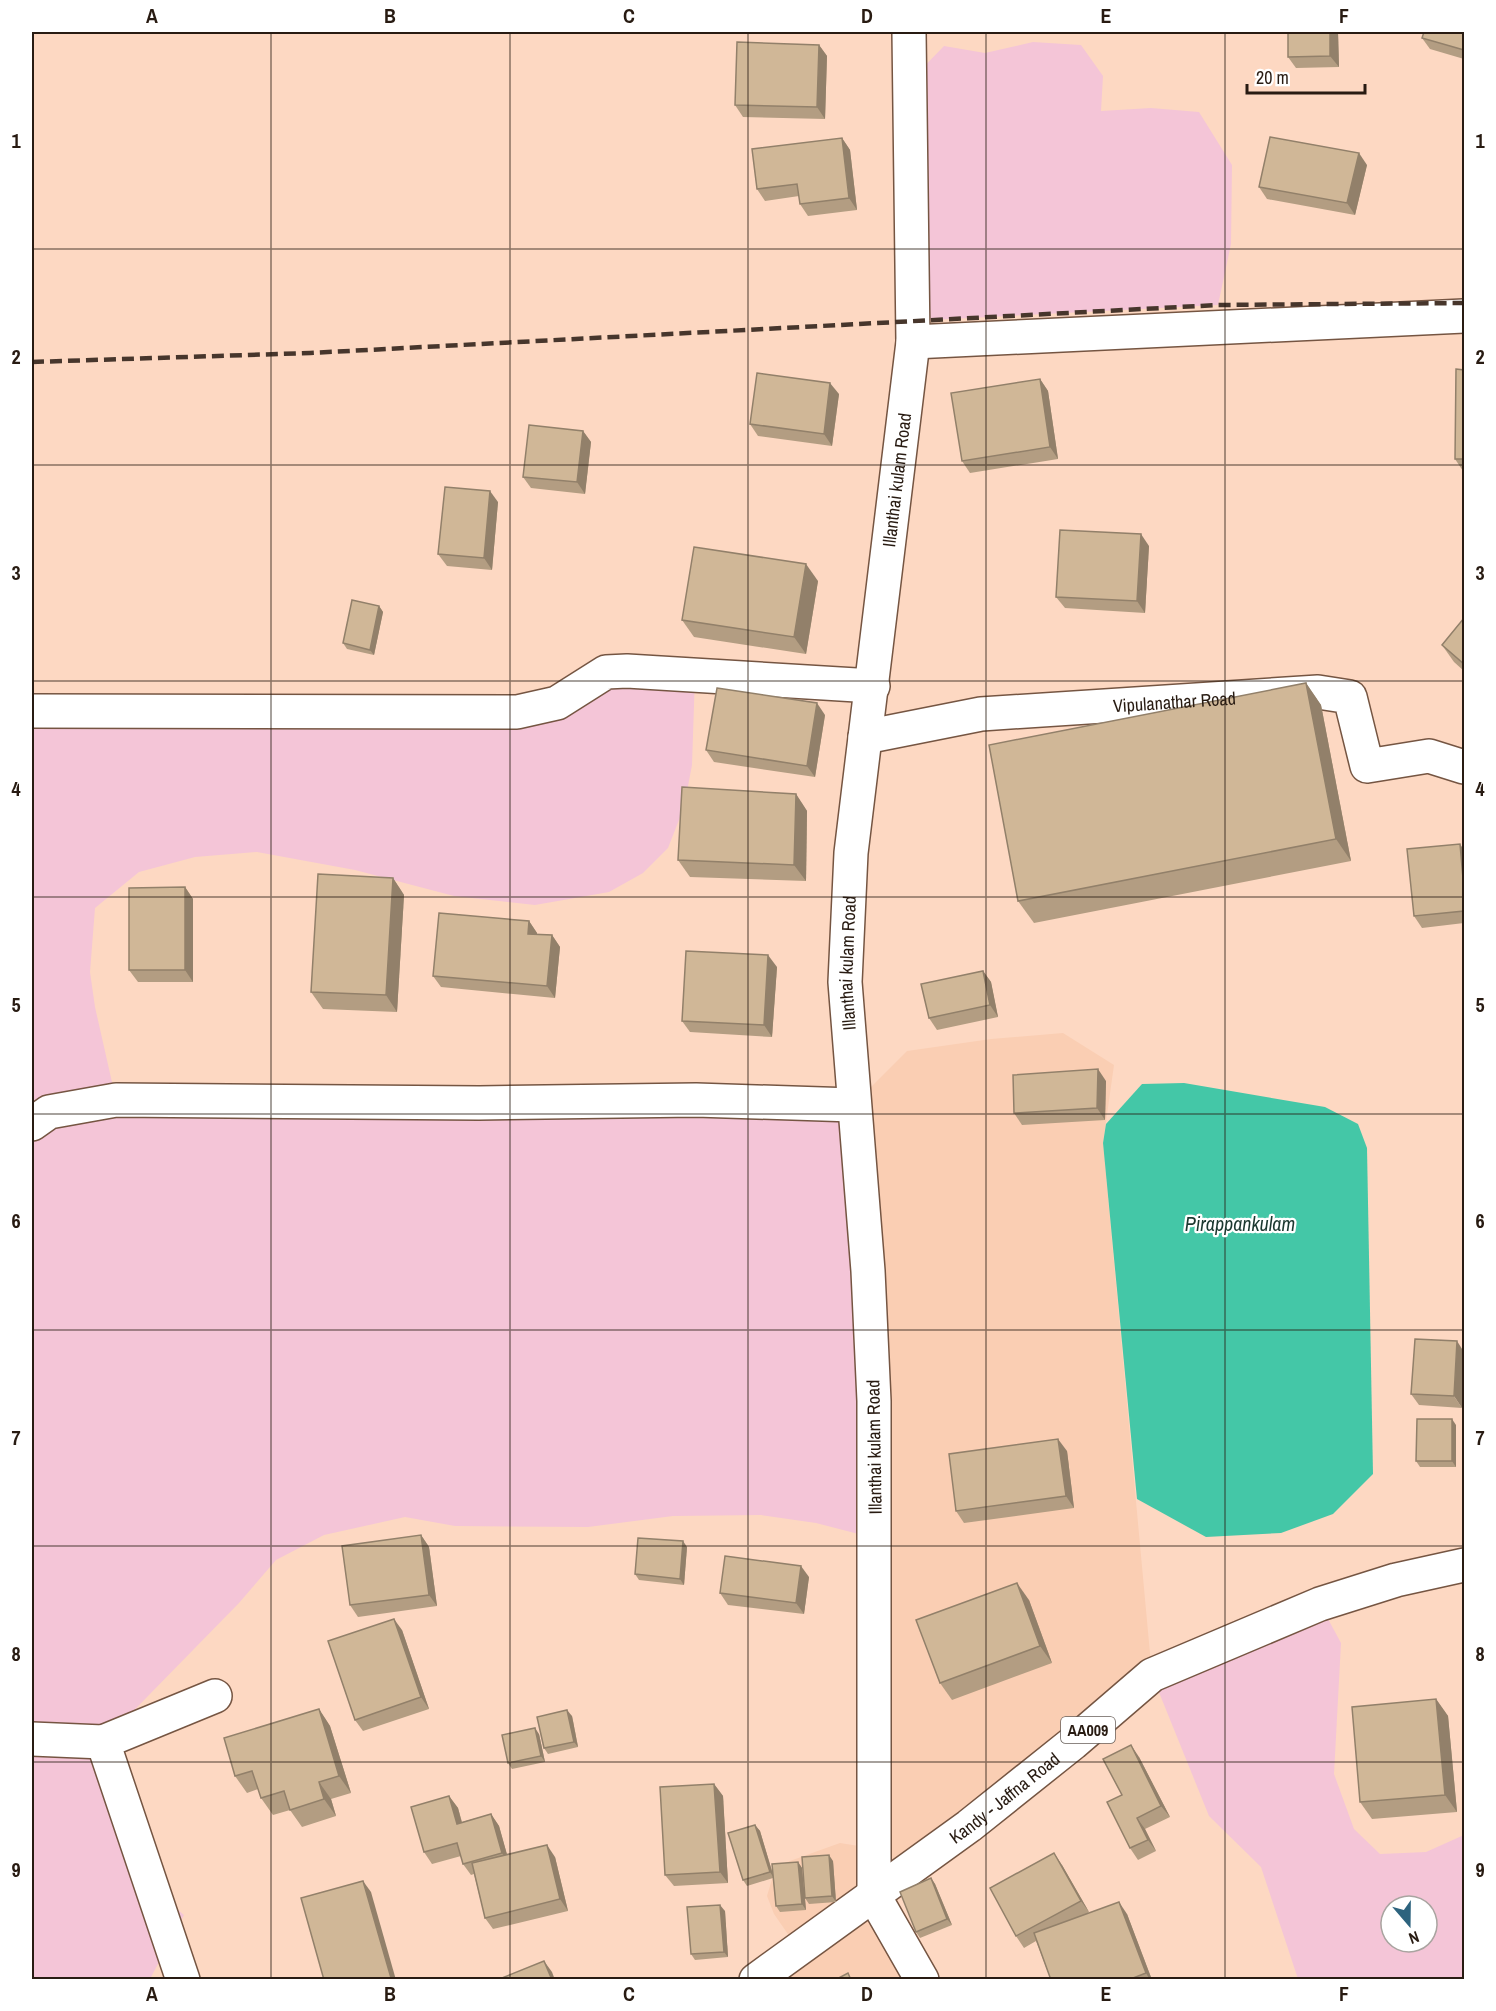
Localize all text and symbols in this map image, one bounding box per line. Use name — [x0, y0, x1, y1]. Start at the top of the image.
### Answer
text: A — [146, 2, 158, 29]
text: B — [384, 2, 396, 29]
text: C — [623, 2, 635, 29]
text: D — [861, 2, 873, 29]
text: E — [1101, 2, 1112, 29]
text: F — [1339, 2, 1349, 29]
scale bar — [1247, 57, 1366, 95]
text: 20 m — [1256, 65, 1289, 90]
text: 1 — [11, 127, 21, 154]
text: 1 — [1475, 127, 1485, 154]
text: 2 — [11, 343, 21, 370]
text: 2 — [1475, 343, 1485, 370]
street label: Illanthai kulam Road — [876, 412, 917, 548]
text: 3 — [11, 559, 21, 586]
text: 3 — [1475, 559, 1485, 586]
street label: Vipulanathar Road — [1112, 685, 1237, 718]
text: 4 — [11, 775, 21, 802]
text: 4 — [1475, 775, 1485, 802]
street label: Illanthai kulam Road — [832, 895, 861, 1031]
text: 5 — [11, 991, 21, 1018]
text: 5 — [1475, 991, 1485, 1018]
text: 6 — [11, 1207, 21, 1234]
text: 6 — [1475, 1207, 1485, 1234]
water label: Pirappankulam — [1185, 1210, 1295, 1237]
street label: Illanthai kulam Road — [860, 1380, 888, 1514]
text: 7 — [11, 1424, 21, 1451]
text: 7 — [1475, 1424, 1485, 1451]
text: 8 — [11, 1640, 21, 1667]
text: 8 — [1475, 1640, 1485, 1667]
road number: AA009 — [1061, 1717, 1115, 1743]
street label: Kandy - Jaffna Road — [944, 1746, 1065, 1849]
text: 9 — [11, 1856, 21, 1883]
text: 9 — [1475, 1856, 1485, 1883]
north arrow — [1379, 1894, 1439, 1954]
text: N — [1406, 1926, 1422, 1950]
text: A — [146, 1980, 158, 2007]
text: B — [384, 1980, 396, 2007]
text: C — [623, 1980, 635, 2007]
text: D — [861, 1980, 873, 2007]
text: E — [1101, 1980, 1112, 2007]
text: F — [1339, 1980, 1349, 2007]

